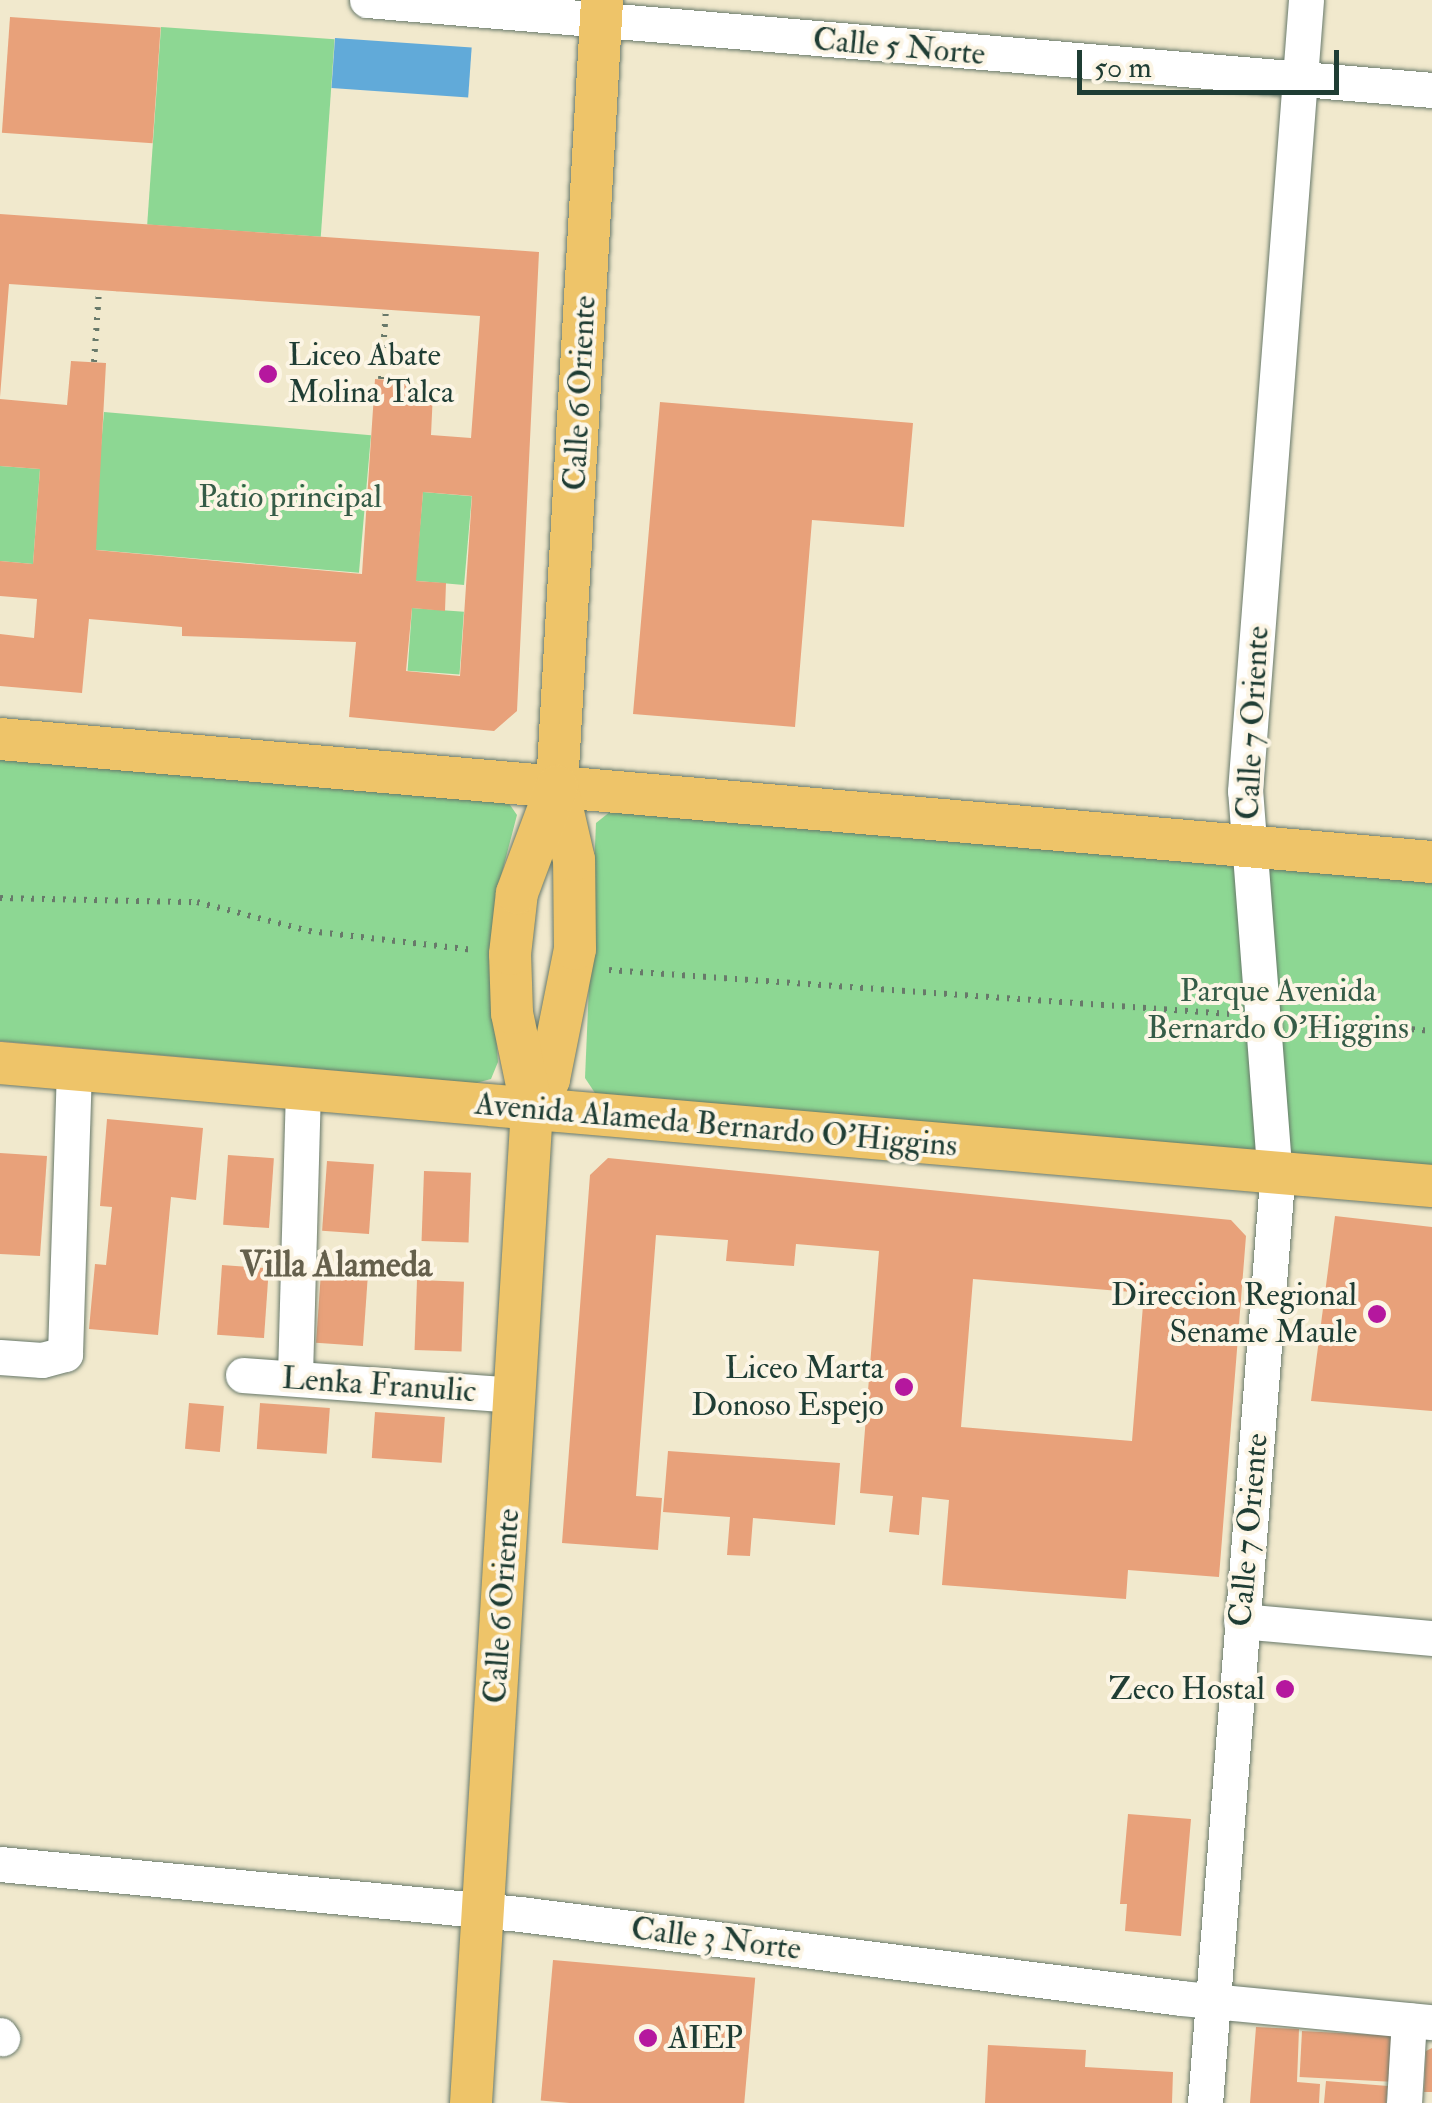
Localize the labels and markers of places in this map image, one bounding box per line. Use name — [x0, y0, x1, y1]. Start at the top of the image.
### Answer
place label: Liceo Abate Molina Talca — [288, 337, 454, 412]
marker: Liceo Abate Molina Talca — [257, 363, 279, 385]
place label: Direccion Regional Sename Maule — [1111, 1277, 1357, 1352]
marker: Direccion Regional Sename Maule — [1366, 1303, 1388, 1325]
place label: Liceo Marta Donoso Espejo — [691, 1350, 884, 1425]
marker: Liceo Marta Donoso Espejo — [893, 1376, 915, 1398]
place label: Zeco Hostal — [1109, 1670, 1265, 1708]
marker: Zeco Hostal — [1274, 1678, 1296, 1700]
place label: AIEP — [668, 2019, 743, 2057]
marker: AIEP — [637, 2027, 659, 2049]

